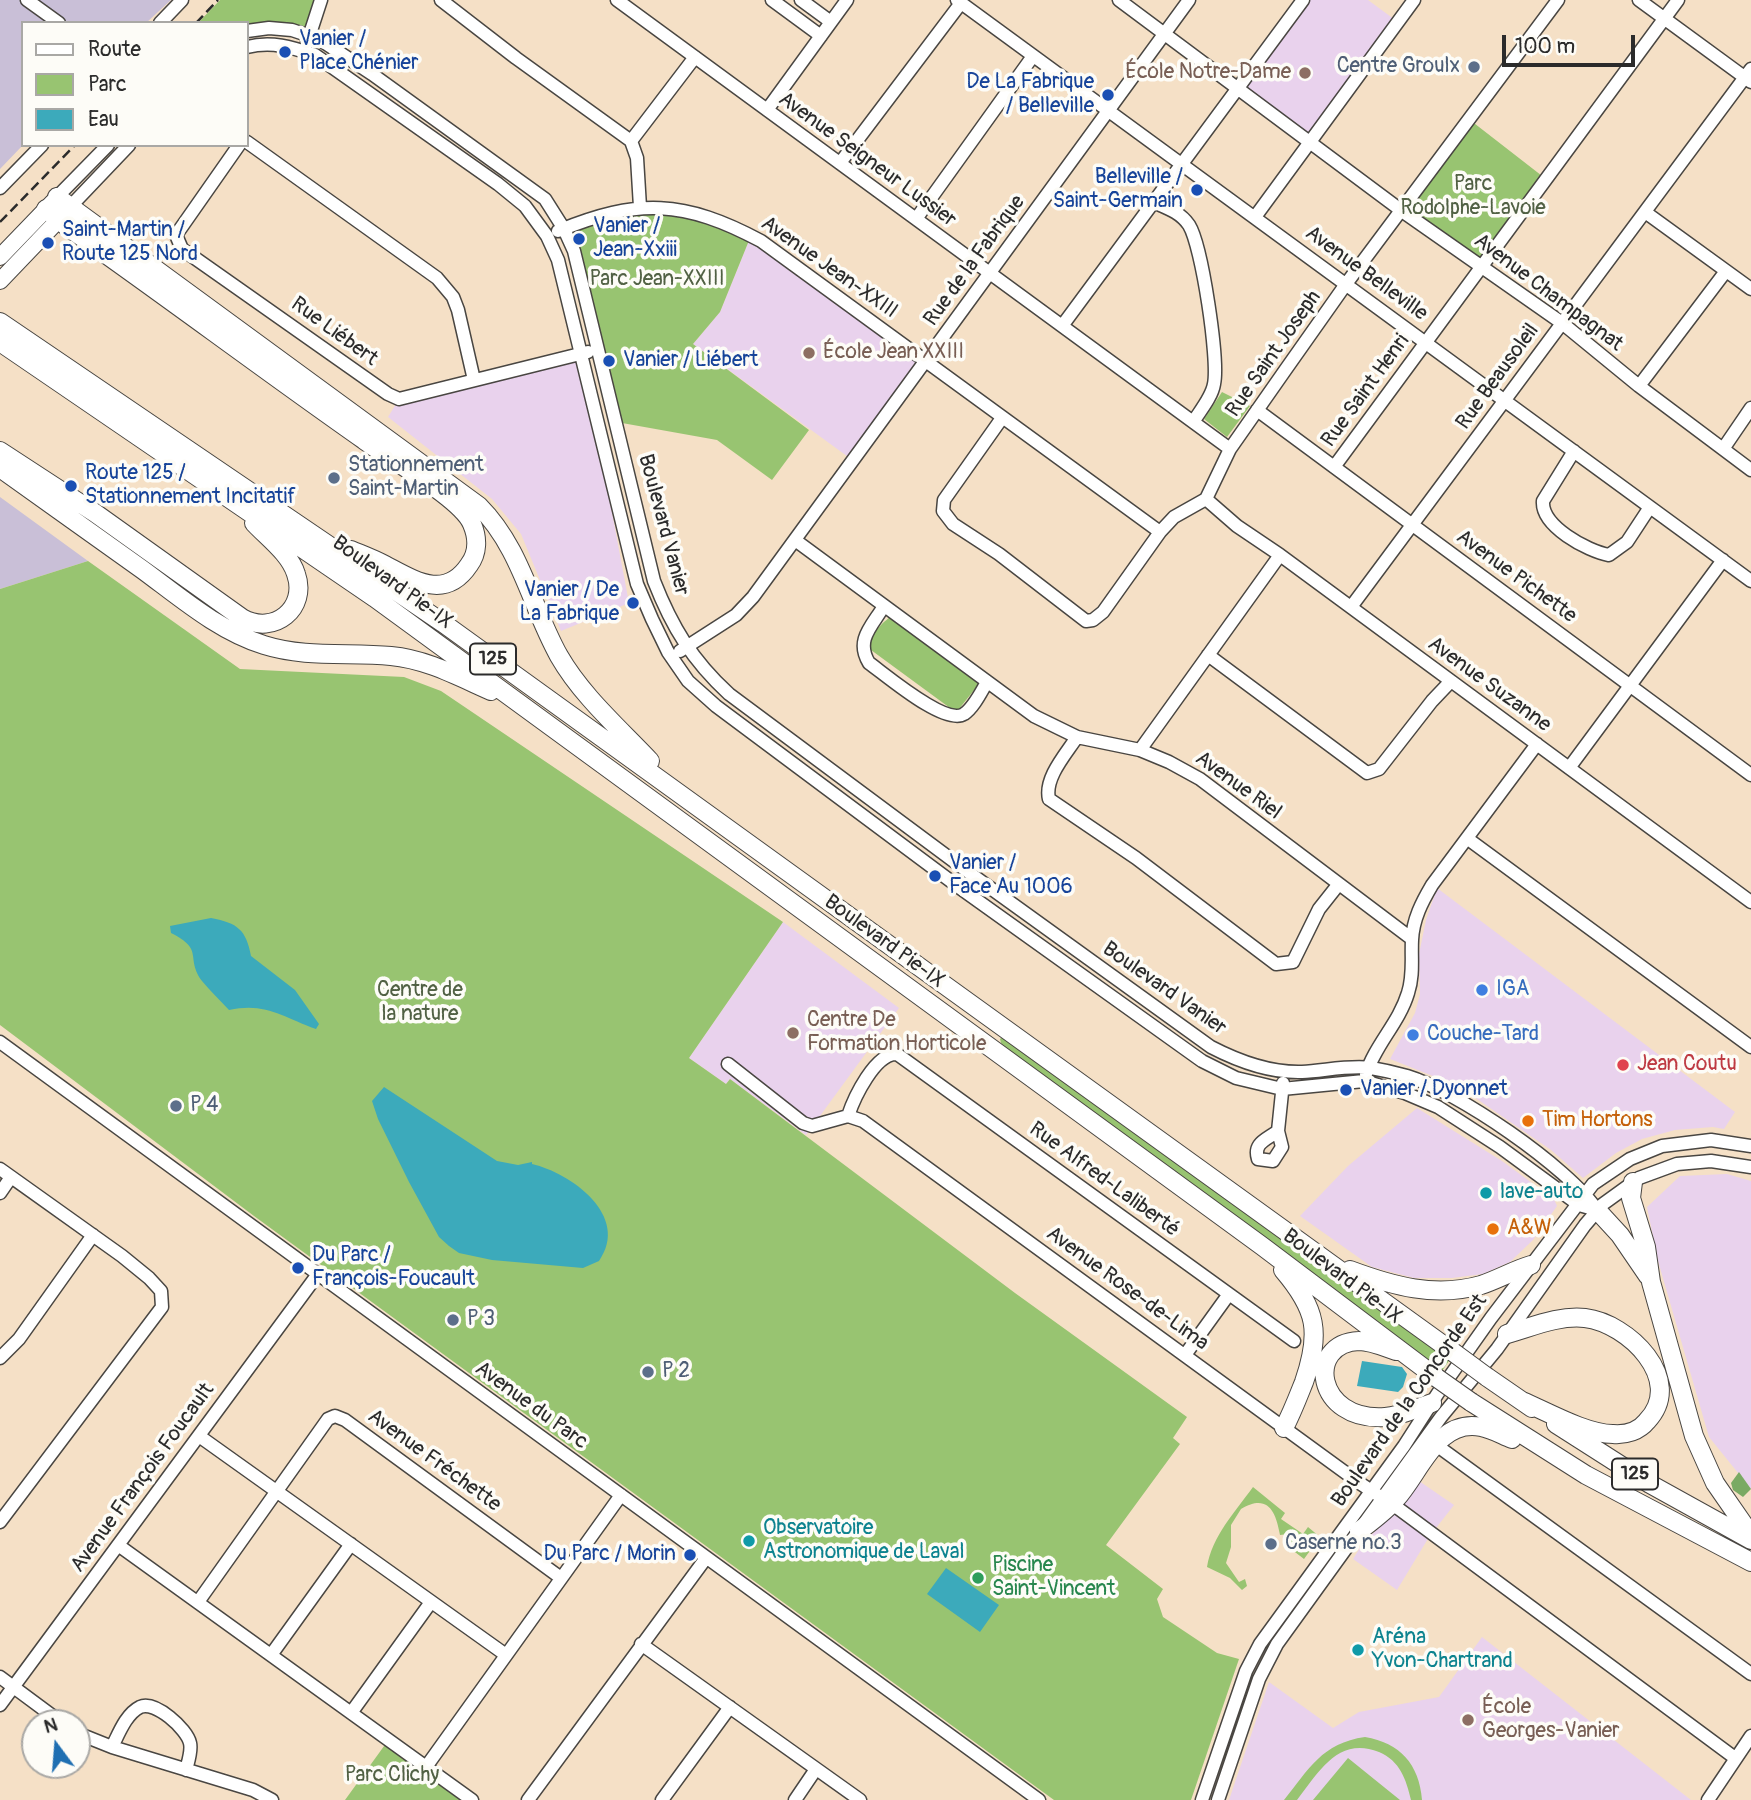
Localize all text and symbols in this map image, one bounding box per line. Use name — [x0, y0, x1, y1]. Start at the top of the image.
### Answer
legend — [21, 21, 248, 147]
scale bar — [1506, 21, 1639, 65]
place label: Vanier / Place Chénier — [299, 27, 418, 77]
text: 100 m — [1515, 33, 1575, 60]
text: Route — [88, 36, 141, 63]
marker: Vanier / Place Chénier — [277, 44, 293, 60]
place label: Centre Groulx — [1337, 54, 1460, 80]
marker: Centre Groulx — [1466, 59, 1482, 75]
place label: École Notre-Dame — [1125, 60, 1291, 86]
marker: École Notre-Dame — [1297, 65, 1313, 81]
place label: De La Fabrique / Belleville — [966, 70, 1094, 120]
text: Parc — [88, 71, 127, 98]
street label: Avenue Seigneur Lussier — [773, 87, 961, 233]
marker: De La Fabrique / Belleville — [1100, 87, 1116, 103]
text: Eau — [88, 106, 119, 133]
place label: Belleville / Saint-Germain — [1053, 165, 1183, 215]
park label: Parc Rodolphe-Lavoie — [1400, 172, 1546, 222]
marker: Belleville / Saint-Germain — [1189, 182, 1205, 198]
street label: Rue de la Fabrique — [919, 191, 1031, 331]
street label: Avenue Jean-XXIII — [756, 211, 902, 325]
place label: Vanier / Jean-Xxiii — [593, 214, 677, 264]
place label: Saint-Martin / Route 125 Nord — [62, 218, 198, 268]
street label: Avenue Belleville — [1300, 221, 1432, 327]
street label: Avenue Champagnat — [1469, 229, 1627, 357]
marker: Vanier / Jean-Xxiii — [571, 231, 587, 247]
marker: Saint-Martin / Route 125 Nord — [40, 235, 56, 251]
park label: Parc Jean-XXIII — [589, 267, 725, 293]
street label: Rue Saint Joseph — [1221, 286, 1327, 422]
street label: Rue Liébert — [286, 292, 382, 372]
street label: Rue Beausoleil — [1451, 319, 1545, 435]
street label: Rue Saint Henri — [1317, 330, 1415, 452]
place label: École Jean XXIII — [823, 340, 964, 366]
marker: École Jean XXIII — [801, 345, 817, 361]
place label: Vanier / Liébert — [623, 348, 758, 374]
marker: Vanier / Liébert — [601, 353, 617, 369]
street label: Boulevard Vanier — [632, 452, 694, 598]
place label: Stationnement Saint-Martin — [348, 453, 484, 503]
place label: Route 125 / Stationnement Incitatif — [85, 461, 296, 511]
marker: Stationnement Saint-Martin — [326, 470, 342, 486]
marker: Route 125 / Stationnement Incitatif — [63, 478, 79, 494]
street label: Avenue Pichette — [1451, 525, 1581, 629]
street label: Boulevard Pie-IX — [327, 531, 457, 635]
place label: Vanier / De La Fabrique — [519, 578, 619, 628]
marker: Vanier / De La Fabrique — [625, 595, 641, 611]
street label: Avenue Suzanne — [1422, 632, 1556, 738]
road number: 125 — [470, 644, 516, 674]
street label: Avenue Riel — [1190, 746, 1286, 826]
place label: Vanier / Face Au 1006 — [949, 851, 1073, 901]
marker: Vanier / Face Au 1006 — [927, 868, 943, 884]
street label: Boulevard Pie-IX — [819, 890, 949, 994]
street label: Boulevard Vanier — [1097, 937, 1231, 1041]
place label: IGA — [1496, 977, 1529, 1003]
park label: Centre de la nature — [377, 978, 463, 1028]
marker: IGA — [1474, 982, 1490, 998]
place label: Centre De Formation Horticole — [807, 1008, 986, 1058]
place label: Couche-Tard — [1427, 1022, 1539, 1048]
marker: Centre De Formation Horticole — [785, 1025, 801, 1041]
marker: Couche-Tard — [1405, 1027, 1421, 1043]
place label: Jean Coutu — [1637, 1052, 1737, 1078]
marker: Jean Coutu — [1615, 1057, 1631, 1073]
place label: Vanier / Dyonnet — [1360, 1077, 1508, 1103]
marker: Vanier / Dyonnet — [1338, 1082, 1354, 1098]
place label: P 4 — [190, 1093, 218, 1119]
marker: P 4 — [168, 1098, 184, 1114]
place label: Tim Hortons — [1542, 1108, 1653, 1134]
marker: Tim Hortons — [1520, 1113, 1536, 1129]
street label: Rue Alfred-Laliberté — [1024, 1117, 1184, 1243]
place label: lave-auto — [1500, 1180, 1583, 1206]
marker: lave-auto — [1478, 1185, 1494, 1201]
place label: A&W — [1507, 1216, 1552, 1242]
marker: A&W — [1485, 1221, 1501, 1237]
street label: Avenue Rose-de-Lima — [1041, 1222, 1213, 1356]
street label: Boulevard Pie-IX — [1277, 1224, 1407, 1330]
place label: Du Parc / François-Foucault — [312, 1243, 475, 1293]
marker: Du Parc / François-Foucault — [290, 1260, 306, 1276]
street label: Boulevard de la Concorde Est — [1327, 1290, 1493, 1512]
place label: P 3 — [467, 1307, 495, 1333]
marker: P 3 — [445, 1312, 461, 1328]
street label: Avenue du Parc — [470, 1357, 592, 1455]
place label: P 2 — [662, 1359, 690, 1385]
marker: P 2 — [640, 1364, 656, 1380]
street label: Avenue François Foucault — [66, 1379, 220, 1577]
street label: Avenue Fréchette — [362, 1404, 506, 1518]
road number: 125 — [1612, 1458, 1658, 1490]
place label: Observatoire Astronomique de Laval — [763, 1516, 964, 1566]
place label: Caserne no.3 — [1285, 1531, 1402, 1557]
marker: Observatoire Astronomique de Laval — [741, 1533, 757, 1549]
marker: Caserne no.3 — [1263, 1536, 1279, 1552]
place label: Du Parc / Morin — [543, 1542, 676, 1568]
marker: Du Parc / Morin — [682, 1547, 698, 1563]
place label: Piscine Saint-Vincent — [992, 1553, 1115, 1603]
marker: Piscine Saint-Vincent — [970, 1570, 986, 1586]
place label: Aréna Yvon-Chartrand — [1372, 1625, 1513, 1675]
marker: Aréna Yvon-Chartrand — [1350, 1642, 1366, 1658]
place label: École Georges-Vanier — [1482, 1695, 1619, 1745]
north arrow — [21, 1709, 91, 1779]
text: N — [41, 1712, 60, 1739]
marker: École Georges-Vanier — [1460, 1712, 1476, 1728]
park label: Parc Clichy — [345, 1763, 439, 1789]

